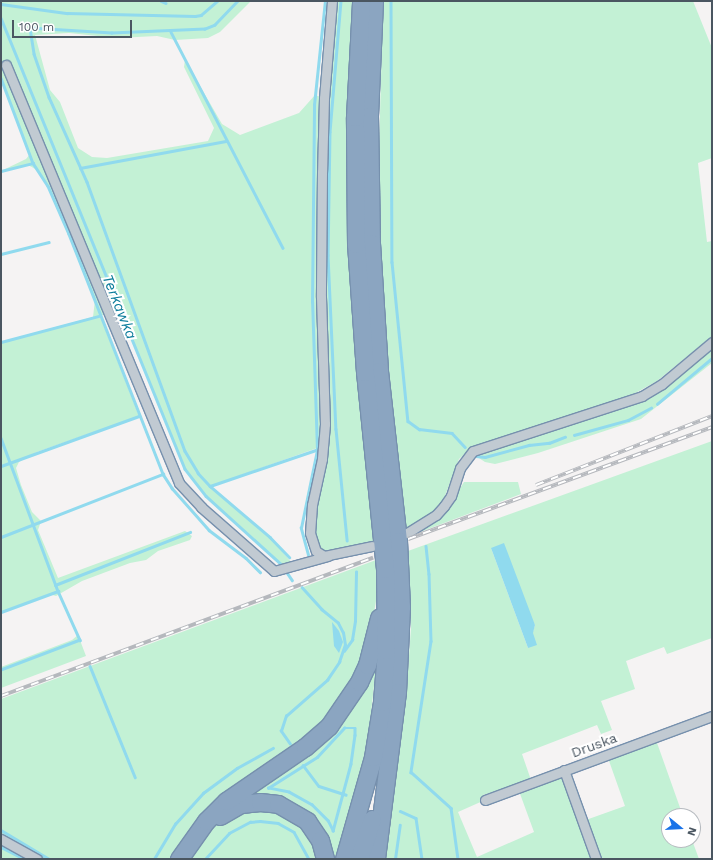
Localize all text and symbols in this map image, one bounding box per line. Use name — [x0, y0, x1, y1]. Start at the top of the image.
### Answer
scale bar — [14, 12, 134, 38]
text: 100 m — [19, 20, 54, 34]
water label: Terkawka — [98, 272, 140, 342]
street label: Druska — [569, 729, 619, 761]
north arrow — [661, 808, 701, 848]
text: N — [684, 826, 699, 837]

